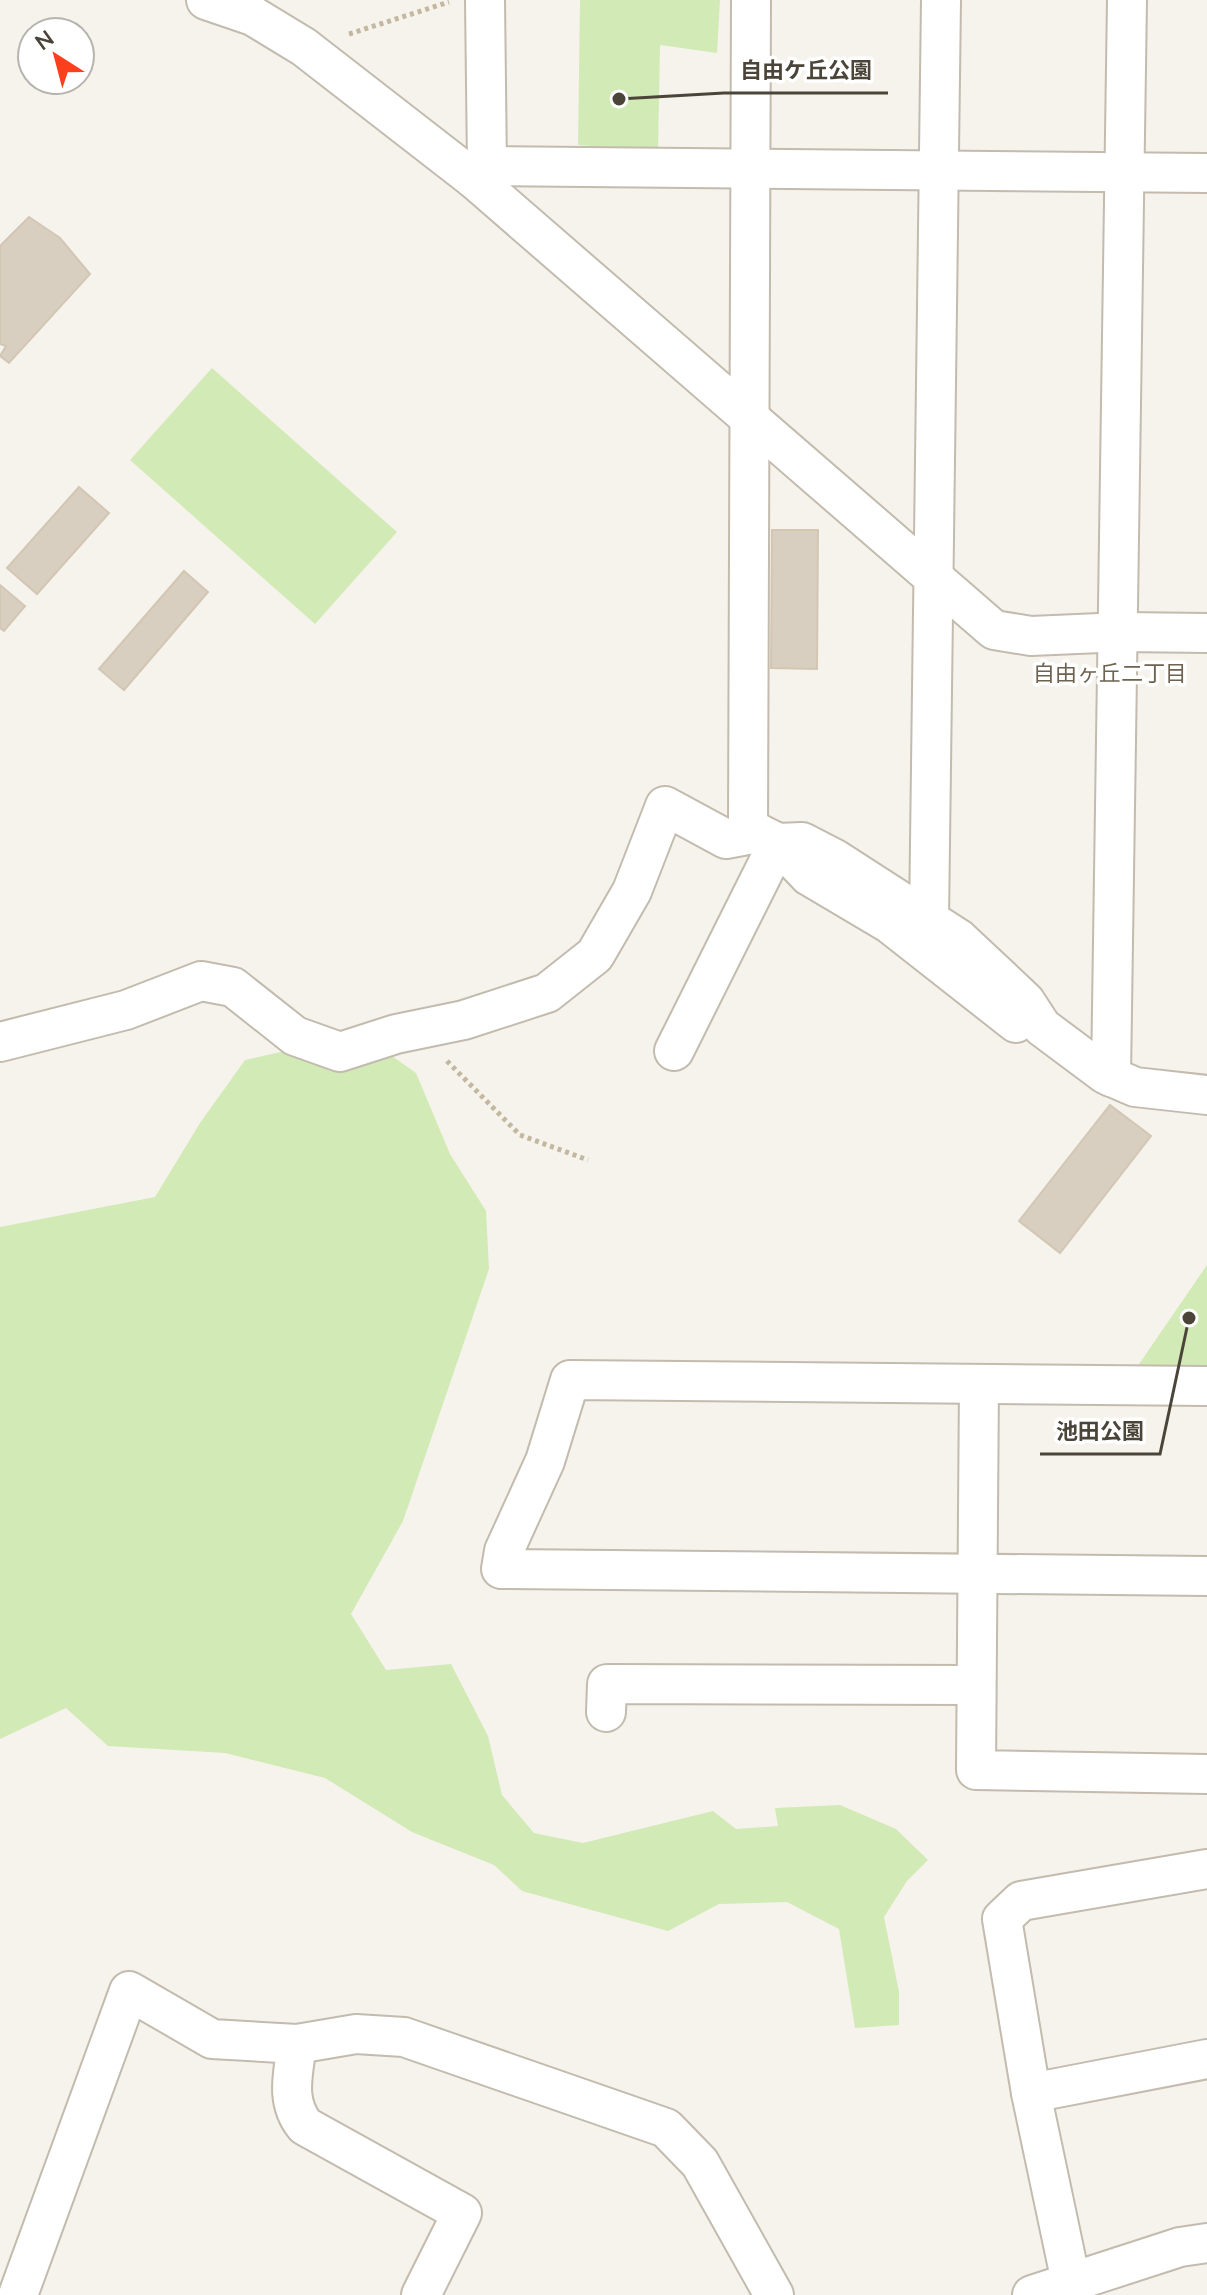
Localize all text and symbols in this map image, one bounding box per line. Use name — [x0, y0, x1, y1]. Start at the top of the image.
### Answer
north arrow — [16, 16, 96, 96]
text: N — [29, 24, 60, 58]
callout: 自由ケ丘公園 — [724, 47, 888, 93]
text: 自由ケ丘公園 — [740, 56, 872, 86]
district label: 自由ヶ丘二丁目 — [1033, 659, 1187, 689]
callout: 池田公園 — [1040, 1408, 1160, 1454]
text: 池田公園 — [1056, 1417, 1144, 1447]

